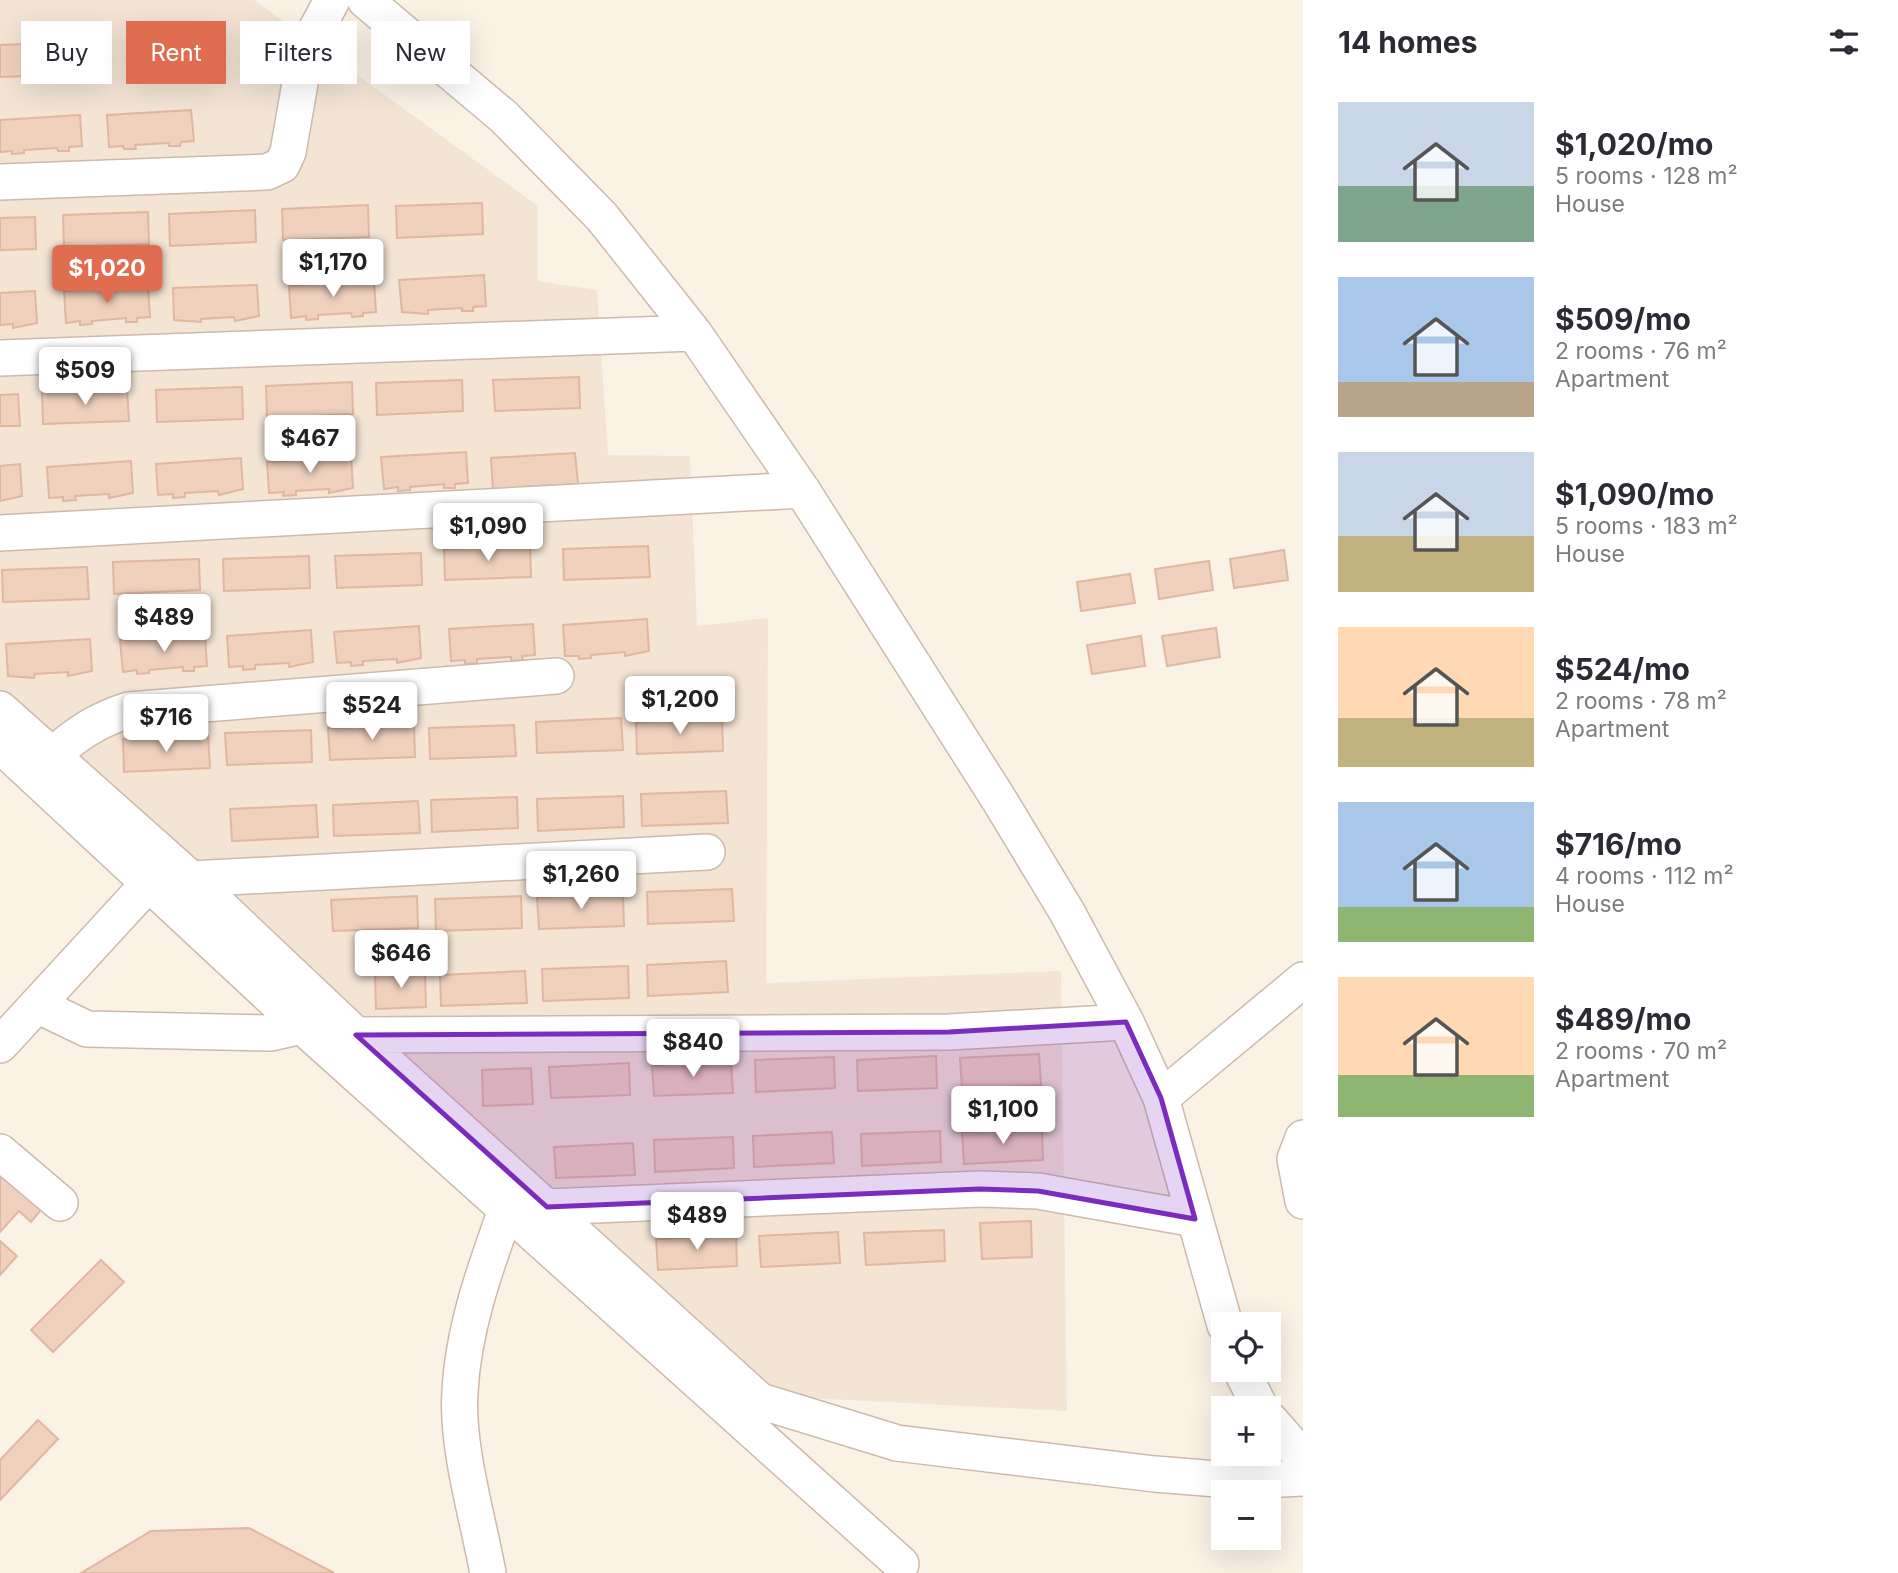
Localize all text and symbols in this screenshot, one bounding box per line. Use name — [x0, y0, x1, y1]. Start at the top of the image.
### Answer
chip: Buy — [21, 21, 112, 84]
chip: Rent — [126, 21, 226, 84]
chip: Filters — [240, 21, 357, 84]
chip: New — [371, 21, 470, 84]
icon: filters — [1825, 23, 1863, 61]
text: 14 homes — [1338, 24, 1477, 60]
text: $1,020/mo — [1555, 126, 1714, 162]
icon: home — [1394, 130, 1478, 214]
text: 5 rooms · 128 m² — [1555, 162, 1738, 190]
text: House — [1555, 190, 1625, 218]
pin: $1,170 — [276, 240, 390, 299]
pin: $1,020 — [50, 246, 164, 305]
text: $1,170 — [298, 248, 368, 276]
text: $1,020 — [68, 254, 146, 282]
text: $509/mo — [1555, 301, 1691, 337]
icon: home — [1394, 305, 1478, 389]
text: 2 rooms · 76 m² — [1555, 337, 1727, 365]
pin: $509 — [44, 348, 126, 407]
text: $509 — [55, 356, 115, 384]
text: Apartment — [1555, 365, 1669, 393]
pin: $467 — [269, 416, 351, 475]
text: $467 — [281, 424, 339, 452]
text: $1,090/mo — [1555, 476, 1714, 512]
icon: home — [1394, 480, 1478, 564]
pin: $1,090 — [431, 504, 545, 563]
text: $1,090 — [449, 512, 527, 540]
text: 5 rooms · 183 m² — [1555, 512, 1738, 540]
text: House — [1555, 540, 1625, 568]
pin: $489 — [123, 594, 205, 654]
text: $489 — [134, 603, 194, 631]
text: $524/mo — [1555, 651, 1690, 687]
icon: home — [1394, 655, 1478, 739]
pin: $1,200 — [623, 676, 737, 736]
pin: $524 — [331, 682, 413, 742]
text: $1,200 — [641, 685, 719, 713]
text: 2 rooms · 78 m² — [1555, 687, 1727, 715]
text: $524 — [342, 691, 402, 719]
pin: $716 — [125, 694, 207, 754]
text: $716 — [139, 703, 193, 731]
text: Apartment — [1555, 715, 1669, 743]
text: $716/mo — [1555, 826, 1682, 862]
icon: home — [1394, 830, 1478, 914]
pin: $1,260 — [524, 852, 638, 911]
text: $1,260 — [542, 860, 620, 888]
text: 4 rooms · 112 m² — [1555, 862, 1734, 890]
text: House — [1555, 890, 1625, 918]
pin: $646 — [360, 930, 442, 990]
text: $646 — [371, 939, 431, 967]
text: $489/mo — [1555, 1001, 1691, 1037]
icon: home — [1394, 1005, 1478, 1089]
pin: $840 — [652, 1020, 734, 1079]
text: $840 — [662, 1028, 724, 1056]
text: 2 rooms · 70 m² — [1555, 1037, 1727, 1065]
text: Apartment — [1555, 1065, 1669, 1093]
pin: $1,100 — [946, 1086, 1060, 1146]
text: $1,100 — [967, 1095, 1039, 1123]
pin: $489 — [656, 1192, 738, 1252]
text: $489 — [667, 1201, 727, 1229]
map controls — [1211, 1312, 1281, 1550]
button: locate — [1211, 1312, 1281, 1382]
button: + — [1211, 1396, 1281, 1466]
button: − — [1211, 1480, 1281, 1550]

